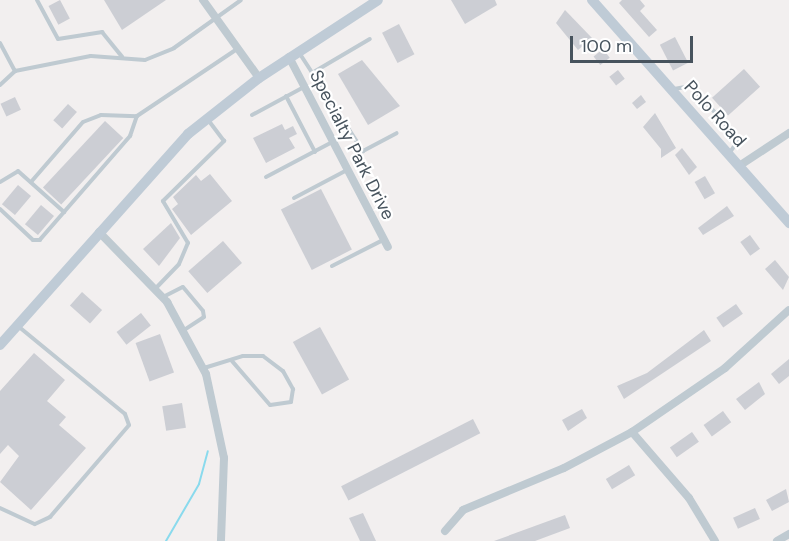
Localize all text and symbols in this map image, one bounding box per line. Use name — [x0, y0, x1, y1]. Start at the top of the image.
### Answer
scale bar — [573, 24, 696, 62]
text: 100 m — [581, 34, 632, 58]
street label: Specialty Park Drive — [305, 67, 399, 223]
street label: Polo Road — [680, 76, 750, 152]

